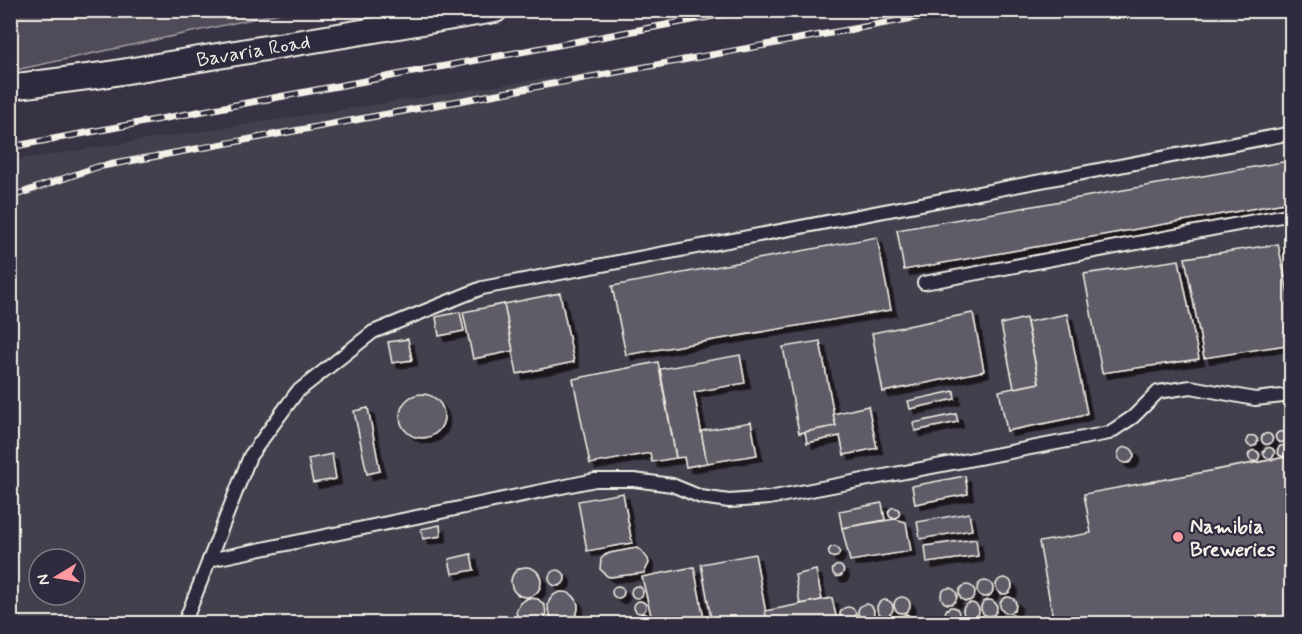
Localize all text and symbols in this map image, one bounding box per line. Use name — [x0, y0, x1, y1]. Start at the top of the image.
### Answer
street label: Bavaria Road — [195, 29, 312, 74]
place label: Namibia Breweries — [1190, 514, 1276, 564]
marker: Namibia Breweries — [1171, 530, 1185, 544]
north arrow — [27, 547, 87, 607]
text: N — [32, 572, 55, 587]

